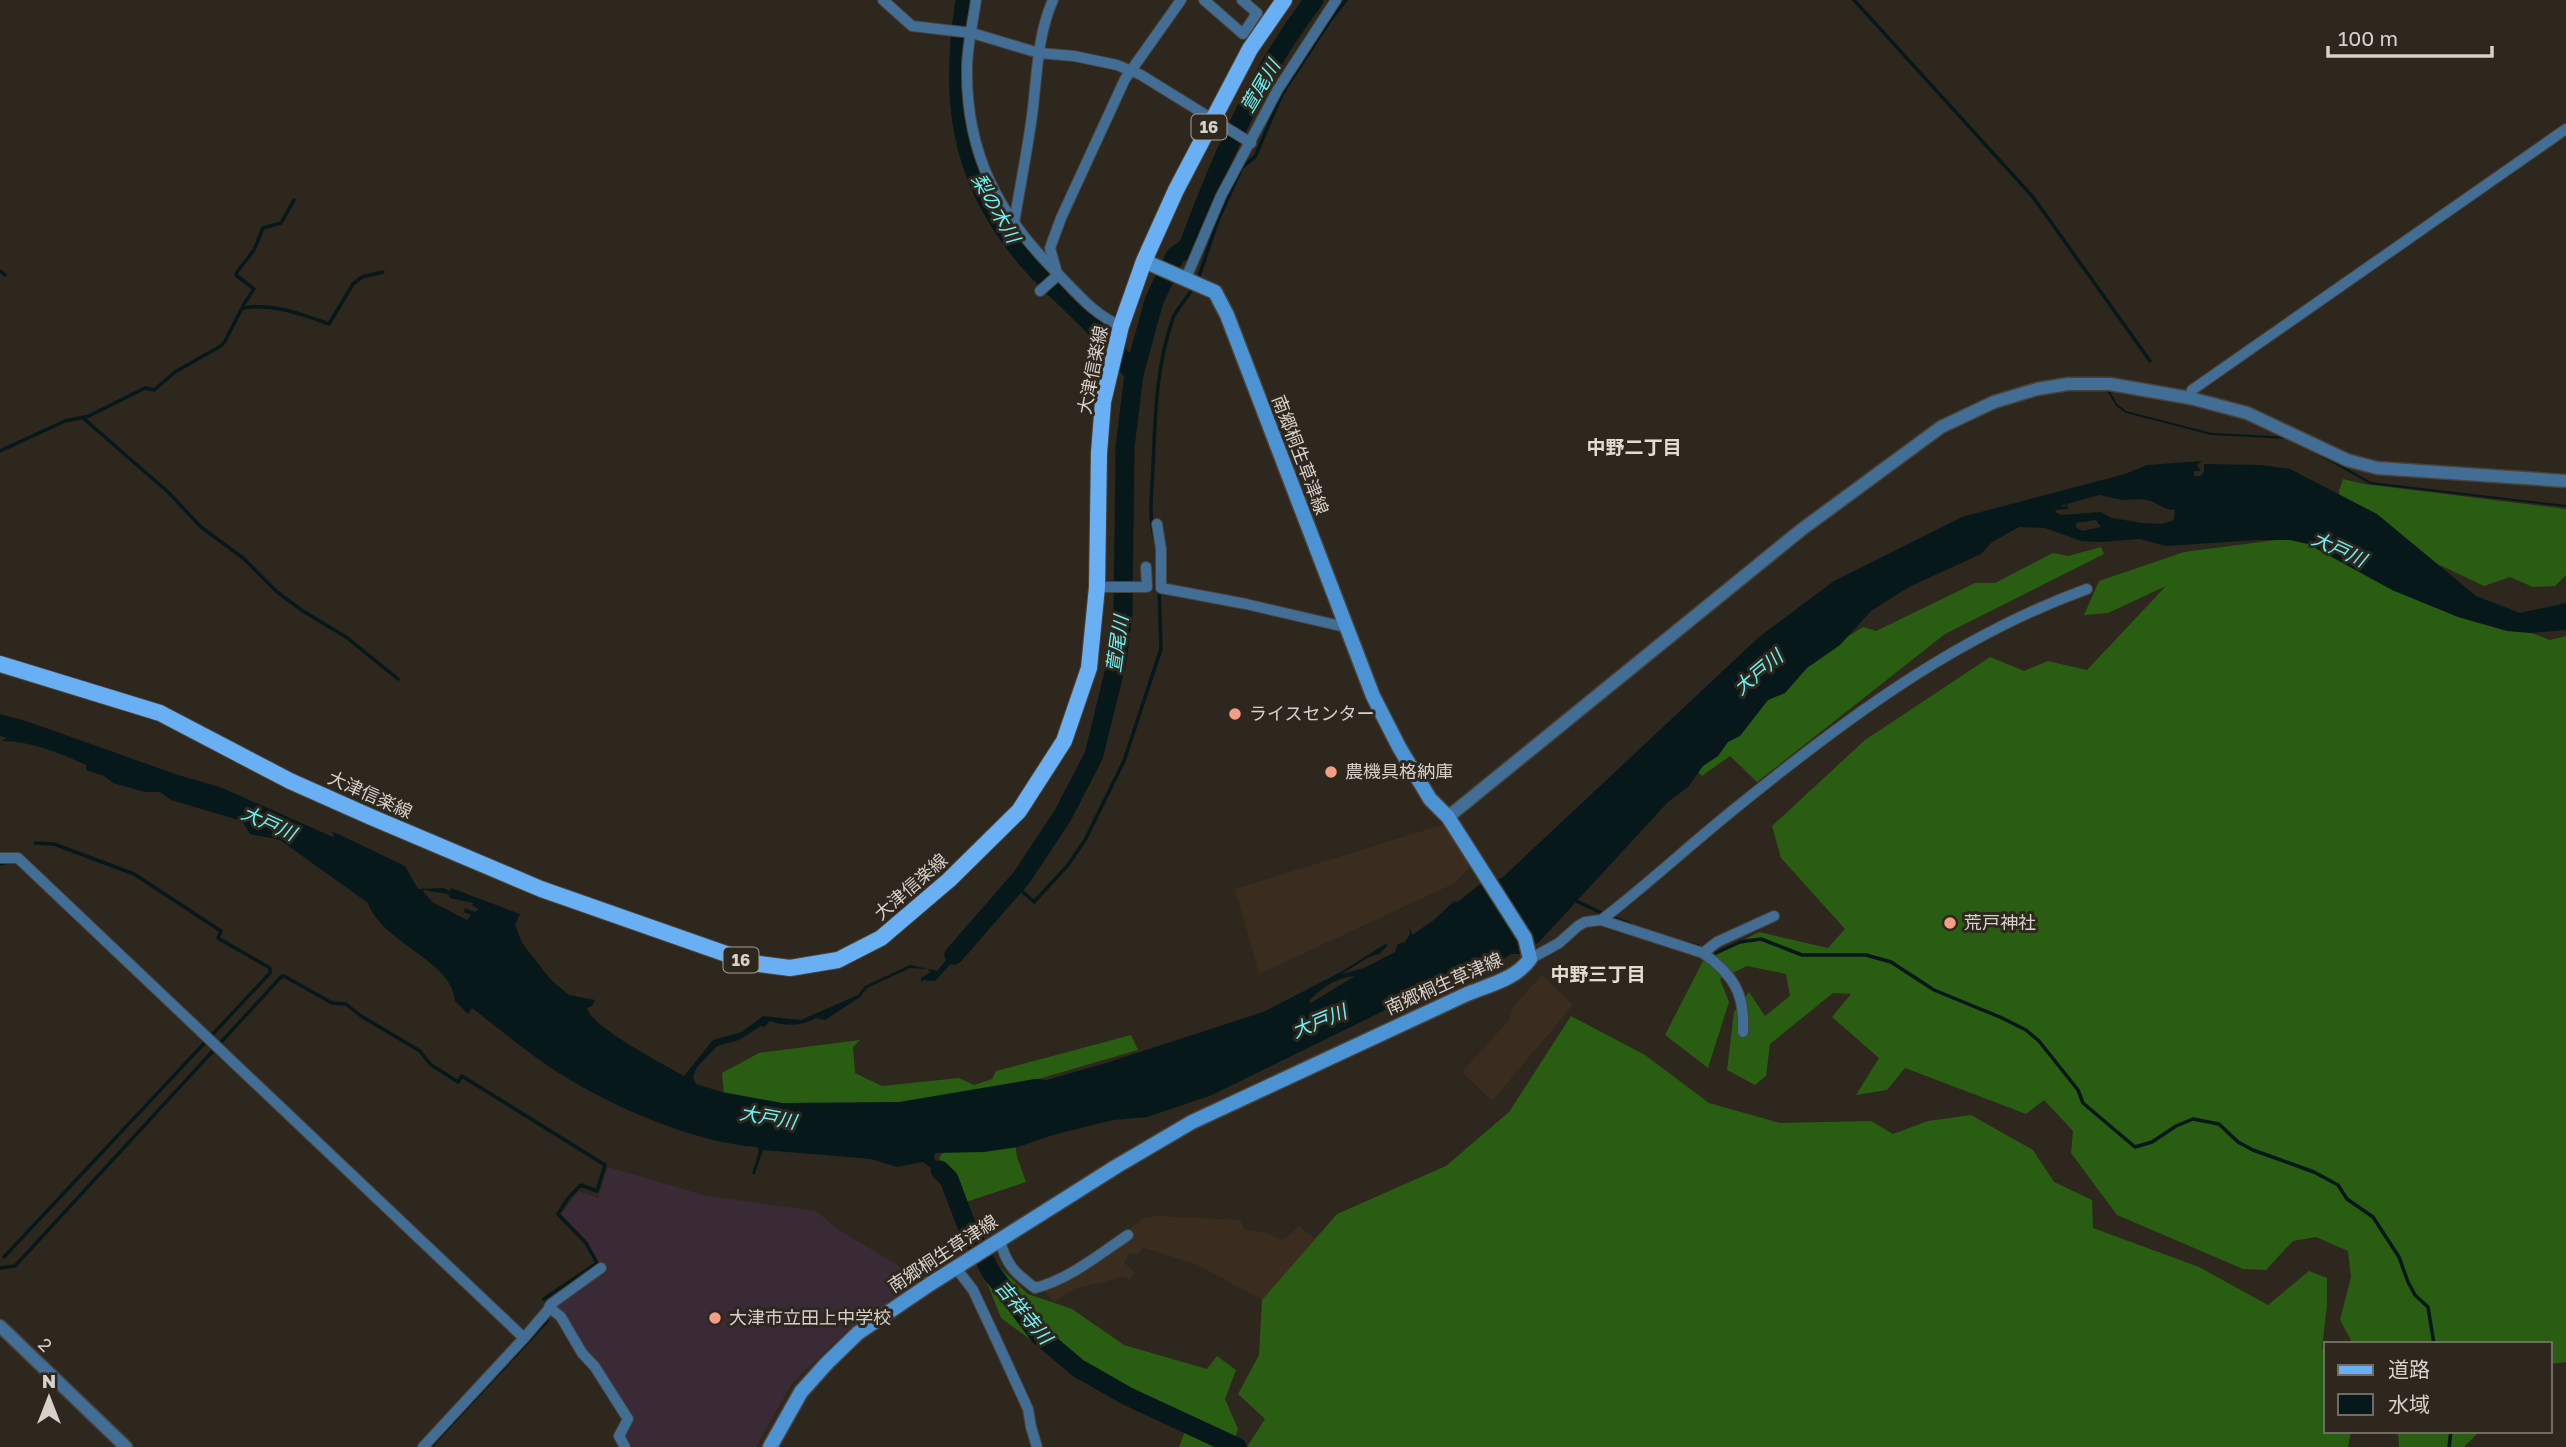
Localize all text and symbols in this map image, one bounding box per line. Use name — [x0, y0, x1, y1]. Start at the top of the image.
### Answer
scale bar — [2328, 14, 2492, 58]
text: 100 m — [2338, 25, 2398, 51]
water label: 萱尾川 — [1235, 54, 1285, 116]
road number: 16 — [1192, 114, 1226, 140]
water label: 梨の木川 — [967, 169, 1026, 248]
street label: 大津信楽線 — [1073, 324, 1111, 416]
street label: 南郷桐生草津線 — [1268, 392, 1334, 517]
district label: 中野二丁目 — [1586, 435, 1682, 458]
water label: 大戸川 — [2309, 526, 2372, 572]
water label: 萱尾川 — [1101, 612, 1132, 674]
water label: 大戸川 — [1728, 643, 1788, 699]
place label: ライスセンター — [1249, 702, 1374, 724]
marker: ライスセンター — [1227, 706, 1243, 722]
place label: 農機具格納庫 — [1345, 760, 1453, 782]
marker: 農機具格納庫 — [1323, 764, 1339, 780]
street label: 大津信楽線 — [325, 766, 416, 822]
water label: 大戸川 — [238, 800, 302, 845]
street label: 大津信楽線 — [869, 848, 952, 924]
place label: 荒戸神社 — [1964, 911, 2036, 933]
marker: 荒戸神社 — [1942, 915, 1958, 931]
street label: 南郷桐生草津線 — [1382, 947, 1506, 1019]
road number: 16 — [724, 948, 758, 972]
district label: 中野三丁目 — [1550, 962, 1646, 985]
water label: 大戸川 — [1288, 998, 1351, 1042]
water label: 大戸川 — [738, 1100, 800, 1133]
street label: 南郷桐生草津線 — [884, 1210, 1001, 1297]
water label: 吉祥寺川 — [991, 1275, 1059, 1350]
place label: 大津市立田上中学校 — [729, 1306, 891, 1328]
marker: 大津市立田上中学校 — [707, 1310, 723, 1326]
street label: 2 — [34, 1333, 57, 1356]
legend — [2324, 1342, 2552, 1433]
text: 道路 — [2388, 1356, 2430, 1382]
north arrow — [14, 1363, 84, 1433]
text: N — [42, 1369, 56, 1392]
text: 水域 — [2388, 1391, 2430, 1417]

